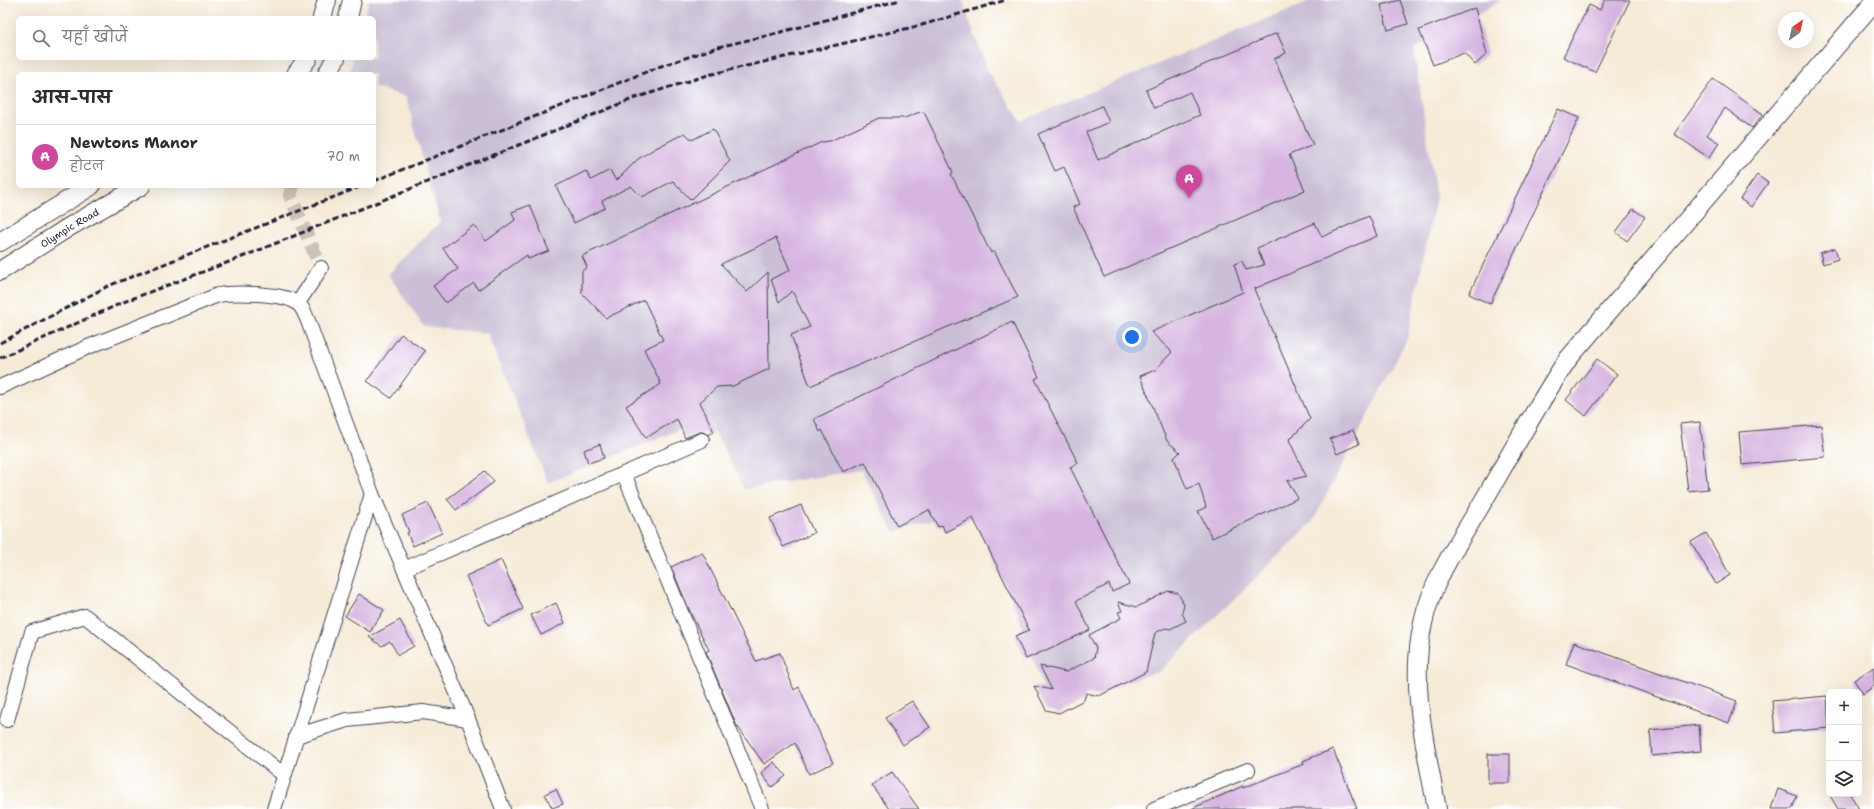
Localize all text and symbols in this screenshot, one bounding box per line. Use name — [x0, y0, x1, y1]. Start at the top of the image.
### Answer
north arrow — [1778, 12, 1814, 48]
search box — [16, 16, 376, 60]
icon: search — [30, 27, 52, 49]
text: यहाँ खोजें — [62, 27, 128, 47]
text: आस-पास — [32, 86, 112, 108]
text: Newtons Manor — [70, 133, 198, 153]
text: A — [40, 148, 50, 165]
text: 70 m — [326, 148, 360, 165]
text: होटल — [70, 157, 104, 174]
pin: A — [1176, 165, 1202, 198]
street label: Olympic Road — [38, 205, 102, 251]
your location — [1122, 327, 1142, 347]
map controls — [1826, 689, 1862, 797]
button: + — [1826, 689, 1862, 725]
button: − — [1826, 725, 1862, 761]
button: layers — [1826, 761, 1862, 797]

